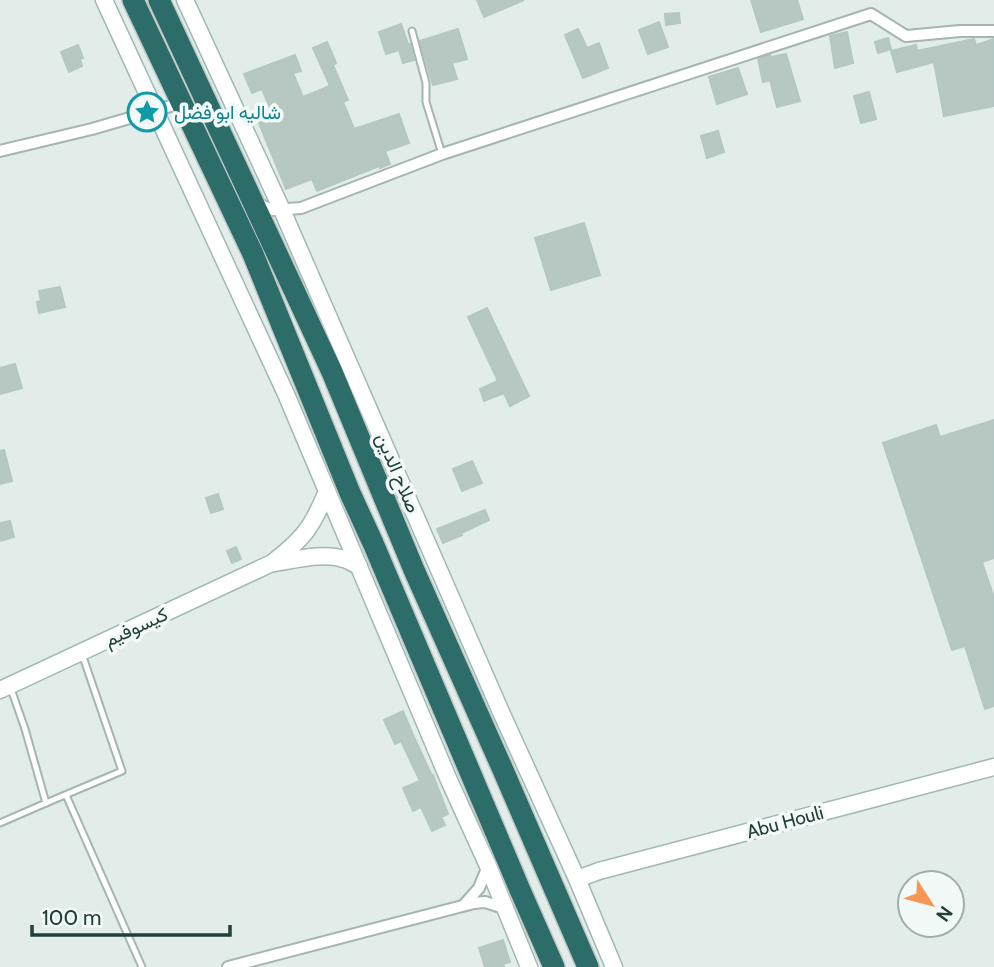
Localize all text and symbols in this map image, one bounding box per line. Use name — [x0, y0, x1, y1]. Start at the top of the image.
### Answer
place icon: شاليه ابو فضل — [126, 91, 168, 133]
place label: شاليه ابو فضل — [174, 101, 281, 124]
street label: صلاح الدين — [370, 430, 425, 517]
street label: كيسوفيم — [101, 602, 172, 653]
street label: Abu Houli — [744, 801, 826, 843]
north arrow — [896, 869, 966, 939]
scale bar — [32, 894, 229, 938]
text: N — [931, 902, 958, 926]
text: 100 m — [42, 905, 101, 930]

